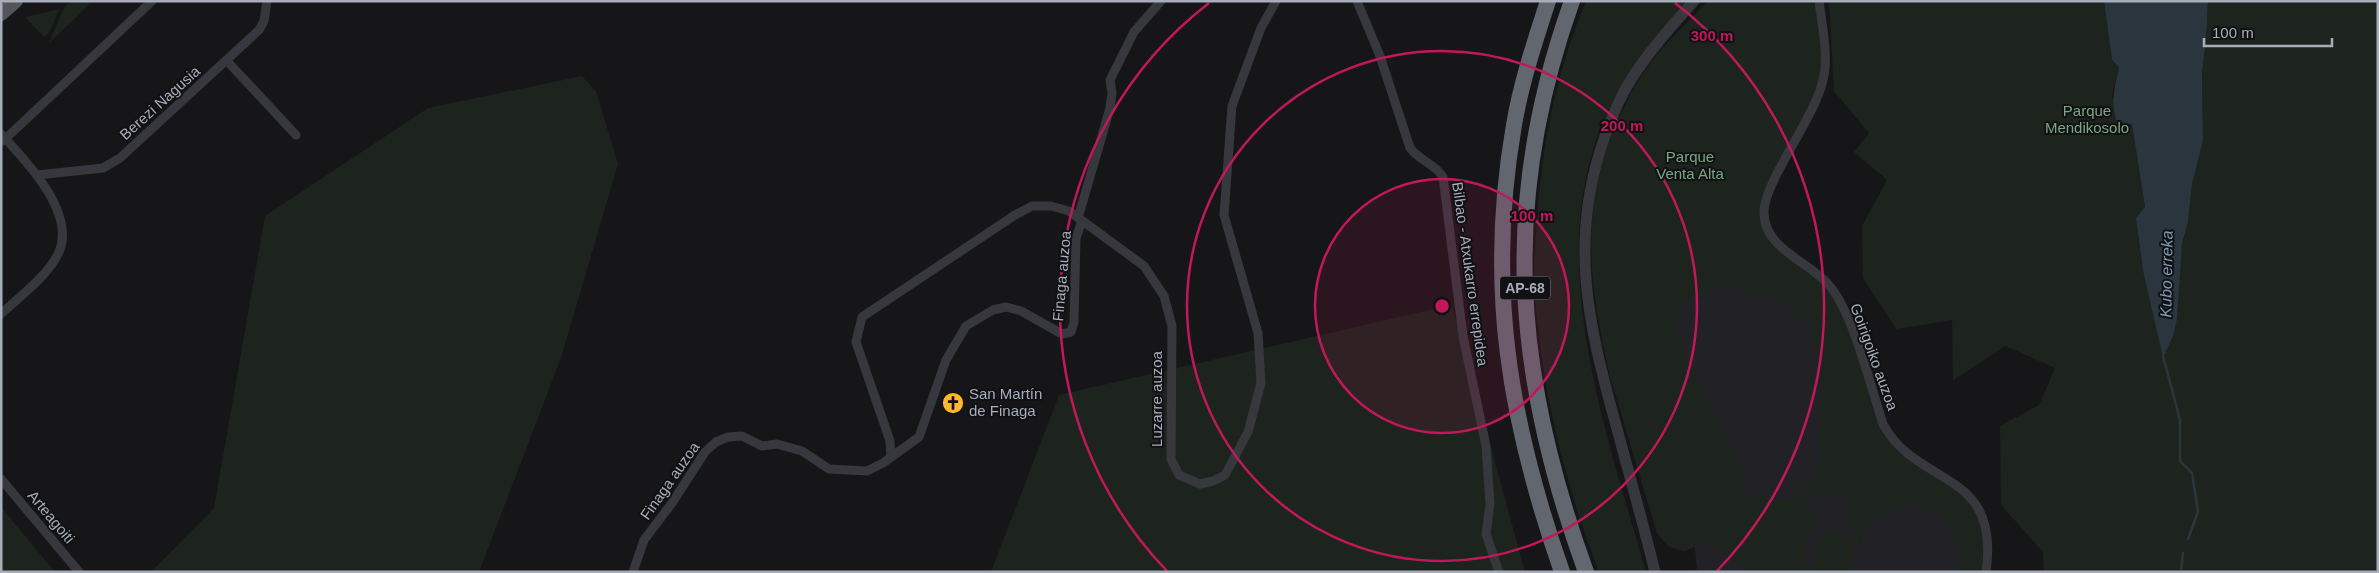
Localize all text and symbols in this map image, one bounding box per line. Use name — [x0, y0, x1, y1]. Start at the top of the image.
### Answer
scale bar — [2204, 15, 2332, 47]
text: 100 m — [2212, 24, 2254, 41]
text: 300 m — [1691, 27, 1733, 44]
street label: Berezi Nagusia — [116, 62, 204, 143]
park label: Parque Mendikosolo — [2045, 102, 2129, 136]
text: 200 m — [1601, 117, 1643, 134]
park label: Parque Venta Alta — [1656, 148, 1724, 182]
street label: Bilbao - Atxukarro errepidea — [1449, 181, 1492, 368]
text: 100 m — [1511, 207, 1553, 224]
street label: Finaga auzoa — [1049, 229, 1074, 322]
water label: Kubo erreka — [2157, 230, 2176, 318]
road number: AP-68 — [1500, 276, 1550, 300]
centre of rings — [1433, 297, 1451, 315]
street label: Goirigoiko auzoa — [1847, 301, 1902, 413]
street label: Luzarre auzoa — [1148, 350, 1165, 447]
place label: San Martín de Finaga — [969, 385, 1042, 419]
church icon: San Martín de Finaga — [941, 391, 965, 415]
street label: Finaga auzoa — [637, 438, 703, 523]
street label: Arteagoiti — [25, 487, 78, 546]

